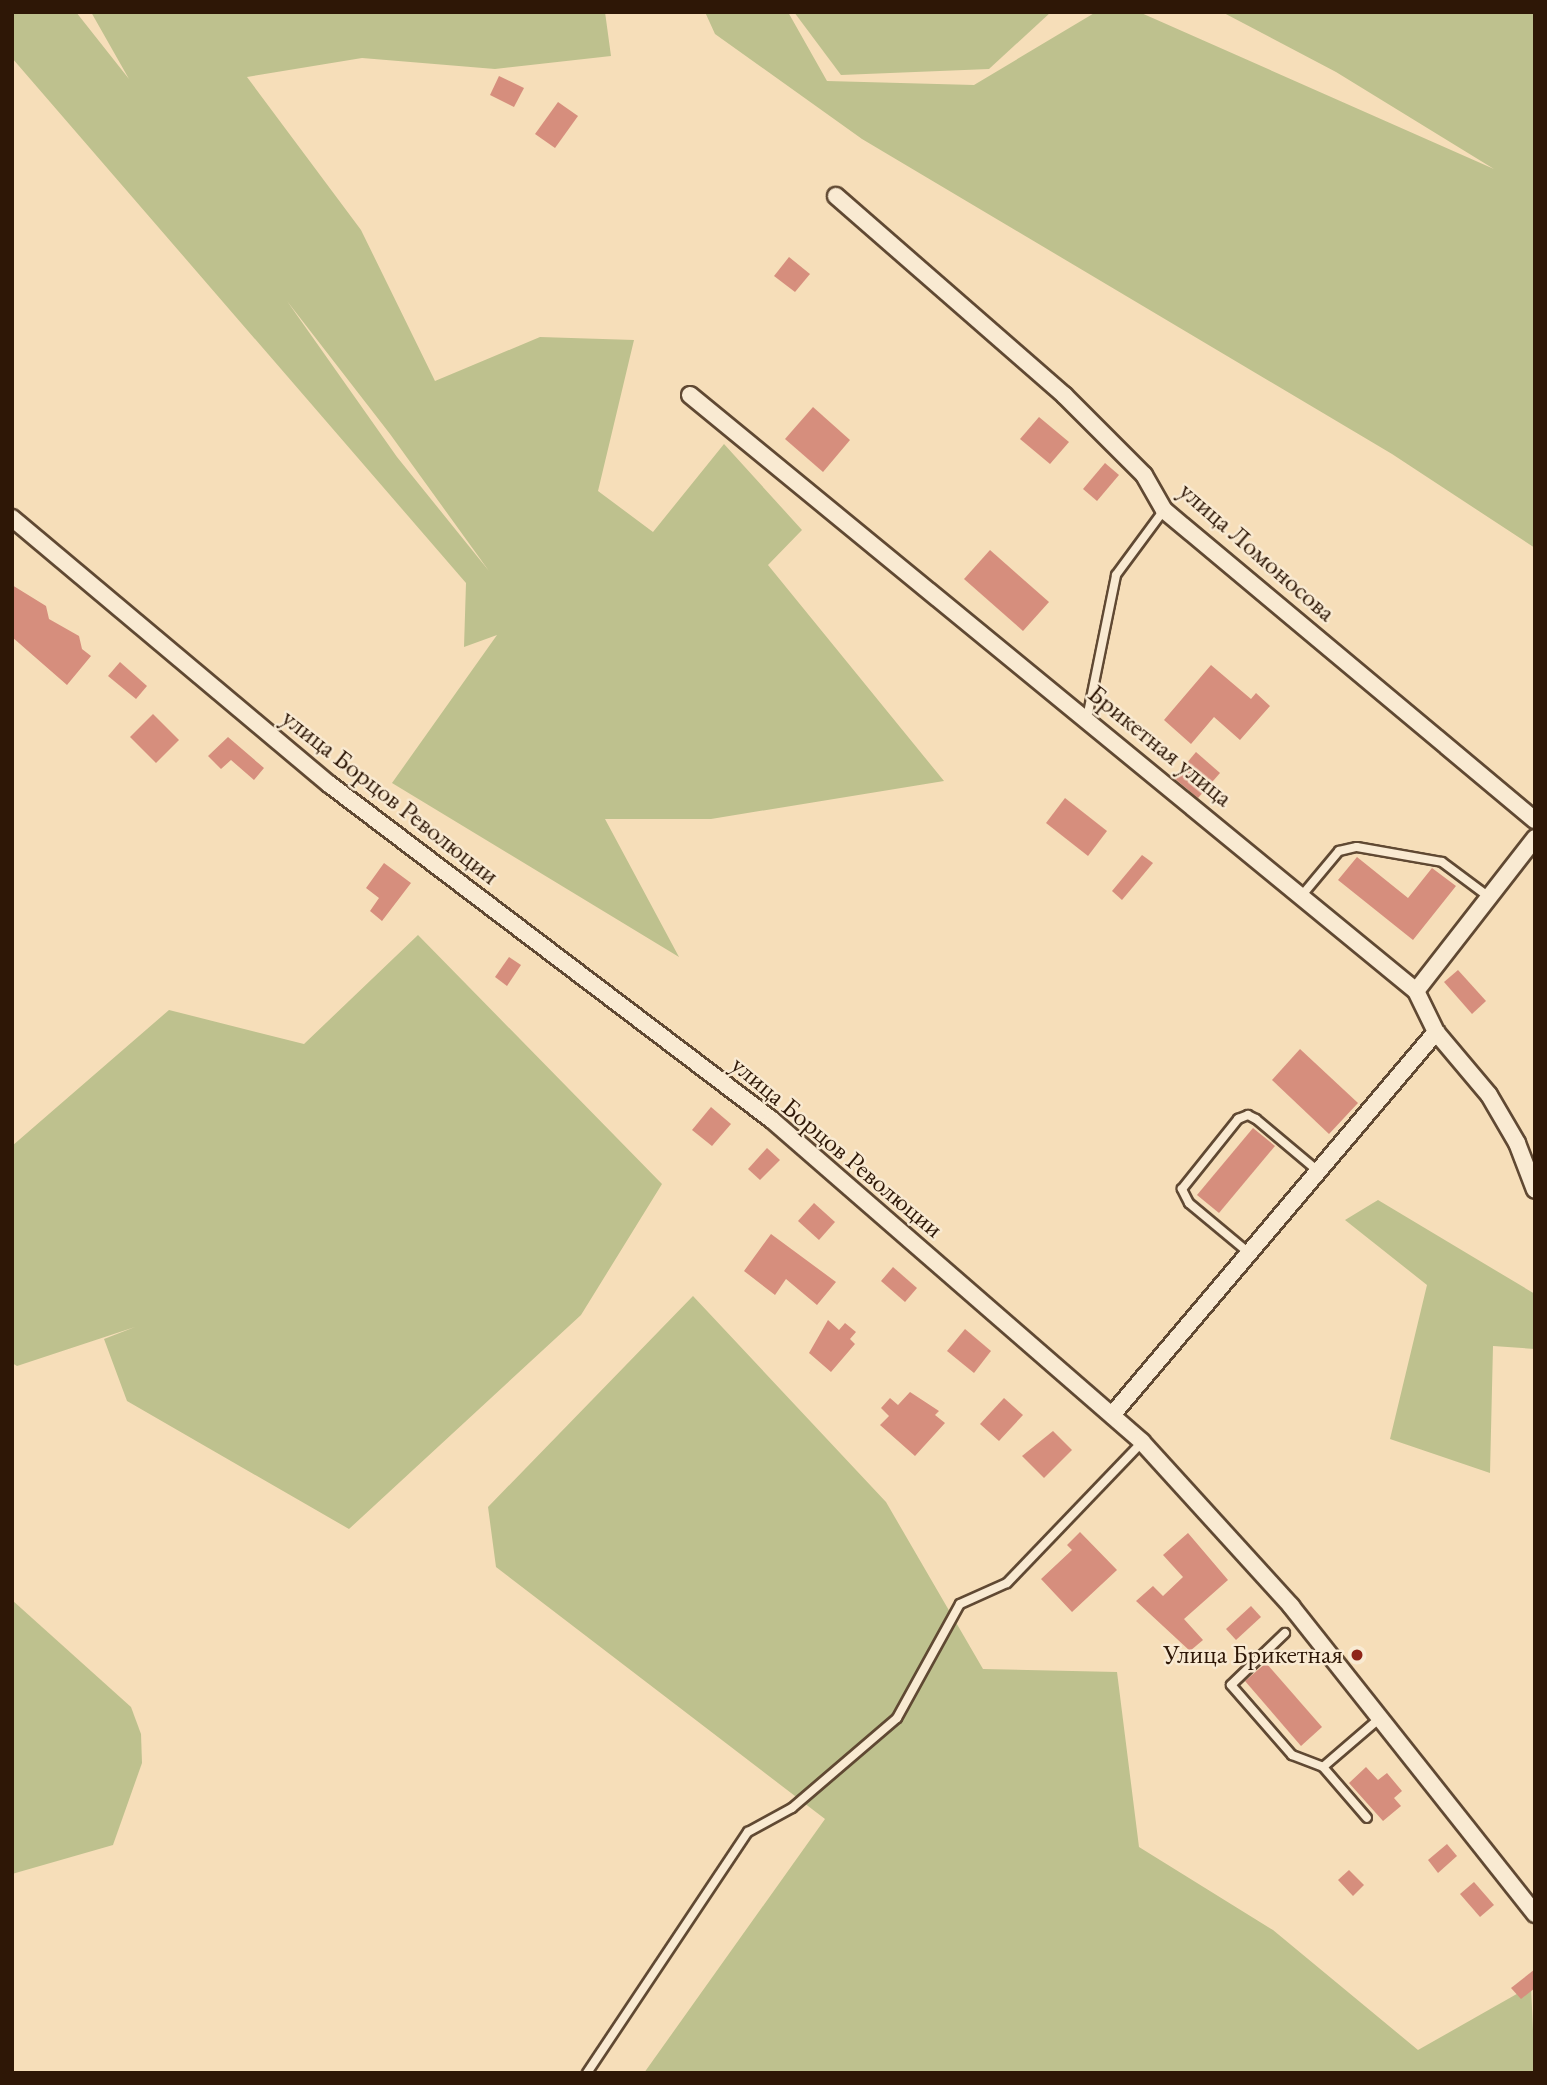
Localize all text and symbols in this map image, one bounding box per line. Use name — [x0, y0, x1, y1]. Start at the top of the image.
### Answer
street label: улица Ломоносова — [1172, 476, 1342, 628]
street label: Брикетная улица — [1082, 678, 1238, 814]
street label: улица Борцов Революции — [275, 703, 505, 891]
street label: улица Борцов Революции — [725, 1049, 949, 1245]
place label: Улица Брикетная — [1163, 1639, 1343, 1671]
marker: Улица Брикетная — [1349, 1647, 1365, 1663]

